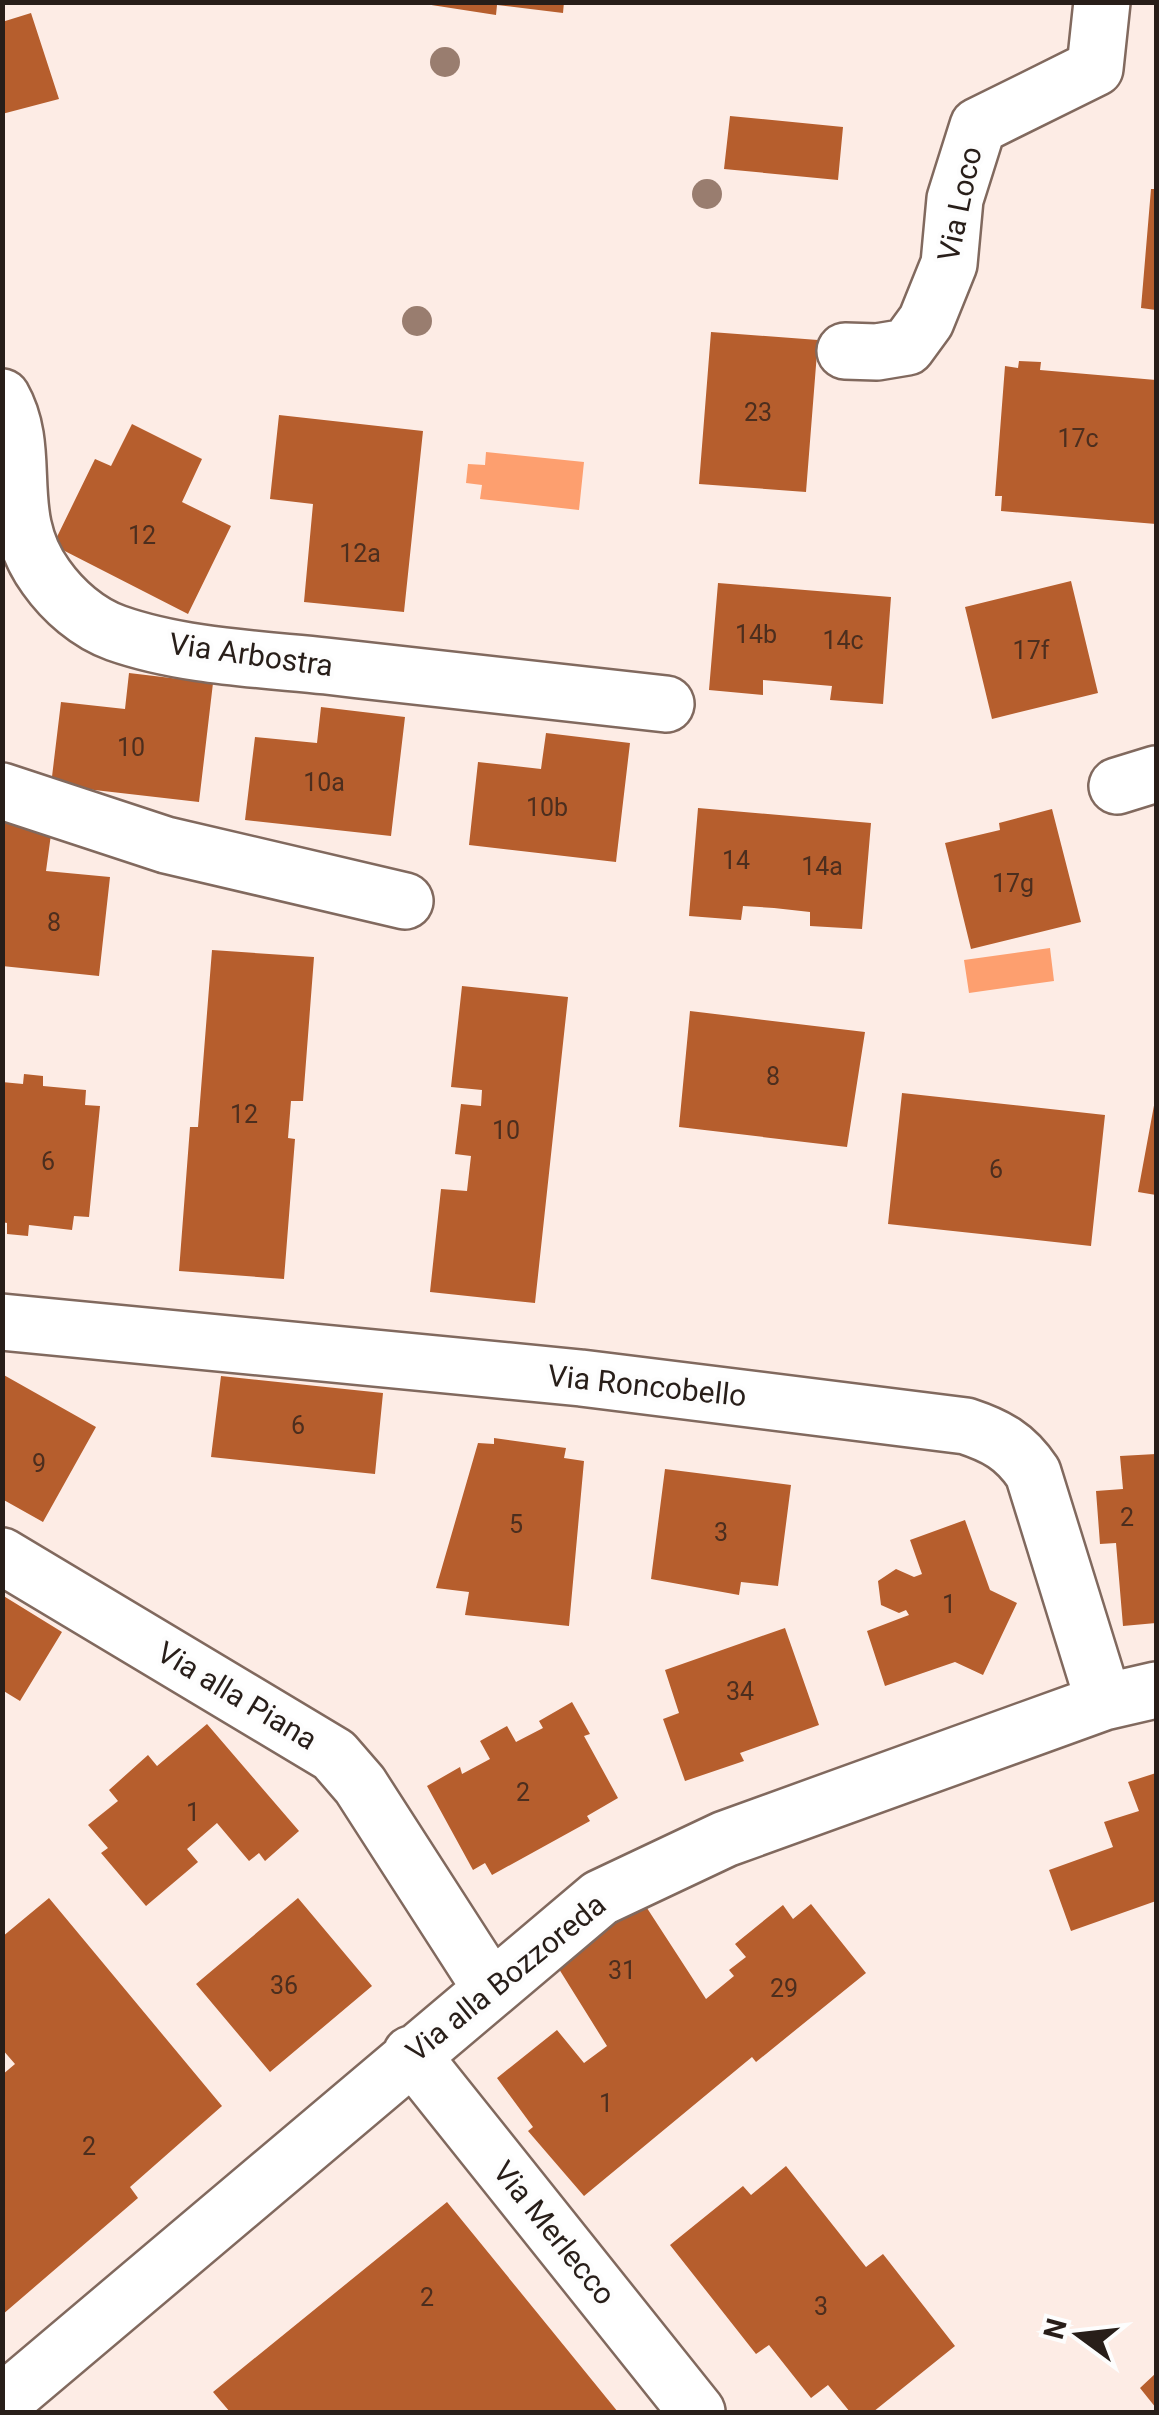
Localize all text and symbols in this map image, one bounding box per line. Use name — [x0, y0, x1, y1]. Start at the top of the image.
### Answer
street label: Via Loco — [930, 143, 989, 264]
house number: 23 — [744, 398, 772, 427]
house number: 17c — [1057, 424, 1099, 453]
house number: 12 — [128, 521, 156, 550]
house number: 12a — [339, 539, 381, 568]
house number: 14b — [735, 620, 777, 649]
street label: Via Arbostra — [167, 626, 335, 683]
house number: 14c — [822, 626, 864, 655]
house number: 17f — [1013, 636, 1050, 665]
house number: 10 — [117, 733, 145, 762]
house number: 10a — [303, 768, 345, 797]
house number: 10b — [526, 793, 568, 822]
house number: 14 — [722, 846, 750, 875]
house number: 14a — [801, 852, 843, 881]
house number: 17g — [992, 869, 1034, 898]
house number: 8 — [47, 908, 61, 937]
house number: 8 — [766, 1062, 780, 1091]
house number: 12 — [230, 1100, 258, 1129]
house number: 10 — [492, 1116, 520, 1145]
house number: 6 — [41, 1147, 55, 1176]
house number: 6 — [989, 1155, 1003, 1184]
street label: Via Roncobello — [546, 1358, 748, 1413]
house number: 6 — [291, 1411, 305, 1440]
house number: 9 — [32, 1449, 46, 1478]
house number: 2 — [1120, 1503, 1134, 1532]
house number: 5 — [509, 1510, 523, 1539]
house number: 3 — [714, 1518, 728, 1547]
house number: 1 — [942, 1590, 956, 1619]
street label: Via alla Piana — [151, 1634, 324, 1757]
house number: 34 — [726, 1677, 754, 1706]
house number: 2 — [516, 1778, 530, 1807]
house number: 1 — [186, 1798, 200, 1827]
street label: Via alla Bozzoreda — [399, 1887, 612, 2069]
house number: 31 — [608, 1956, 636, 1985]
house number: 36 — [270, 1971, 298, 2000]
house number: 29 — [770, 1974, 798, 2003]
house number: 1 — [599, 2089, 613, 2118]
house number: 2 — [82, 2132, 96, 2161]
street label: Via Merlecco — [486, 2154, 623, 2311]
house number: 2 — [420, 2283, 434, 2312]
north arrow — [1029, 2285, 1129, 2385]
house number: 3 — [814, 2292, 828, 2321]
text: N — [1037, 2315, 1074, 2342]

